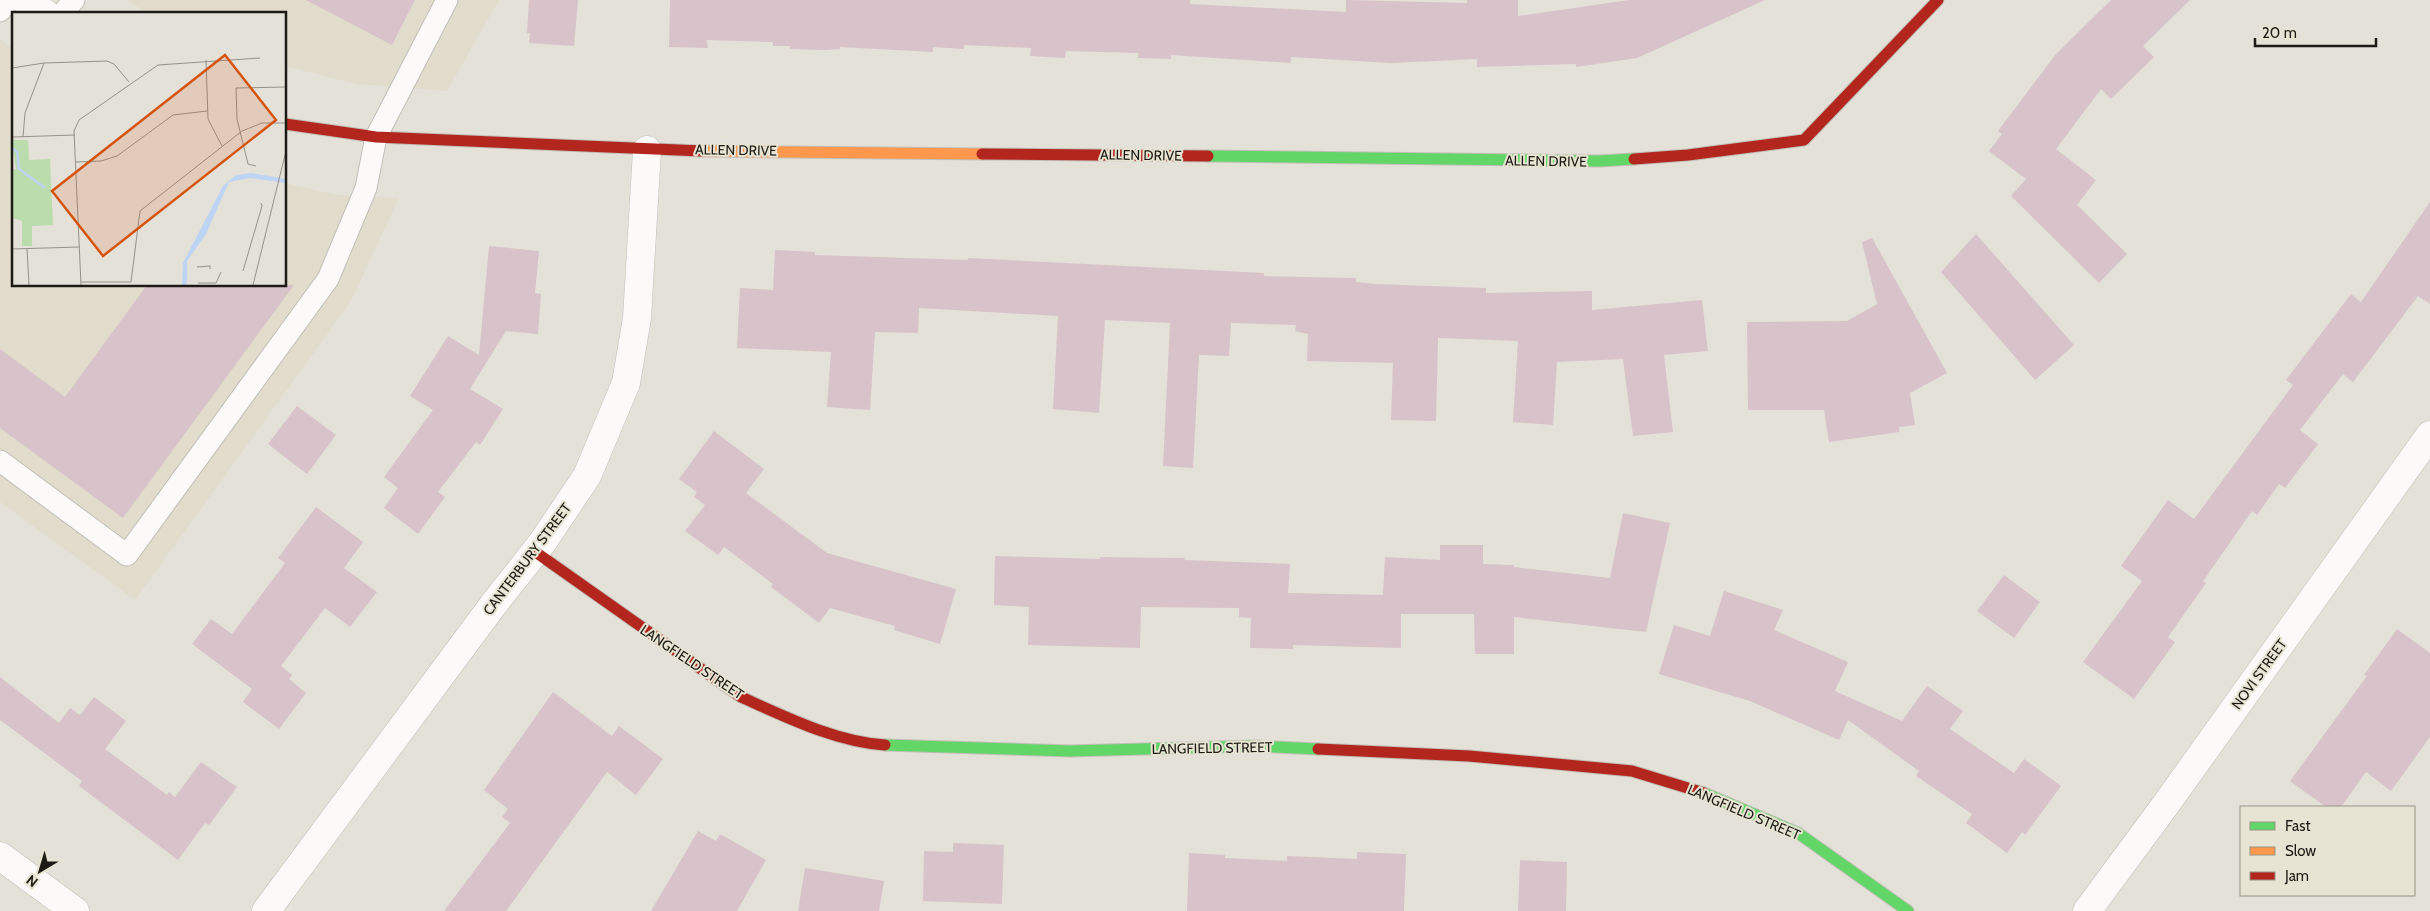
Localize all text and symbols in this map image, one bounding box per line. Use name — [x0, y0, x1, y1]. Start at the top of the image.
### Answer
inset map — [12, 12, 286, 286]
scale bar — [2255, 15, 2376, 47]
text: 20 m — [2262, 24, 2297, 42]
street label: ALLEN DRIVE — [695, 140, 777, 160]
street label: ALLEN DRIVE — [1100, 145, 1182, 165]
street label: ALLEN DRIVE — [1505, 151, 1587, 171]
street label: CANTERBURY STREET — [479, 499, 575, 619]
street label: LANGFIELD STREET — [637, 621, 748, 704]
street label: NOVI STREET — [2227, 635, 2291, 713]
street label: LANGFIELD STREET — [1151, 738, 1273, 758]
street label: LANGFIELD STREET — [1685, 780, 1804, 844]
legend — [2240, 806, 2415, 896]
text: Fast — [2285, 817, 2310, 835]
text: Slow — [2285, 842, 2316, 860]
north arrow — [15, 846, 65, 896]
text: Jam — [2284, 867, 2309, 885]
text: N — [23, 871, 41, 891]

